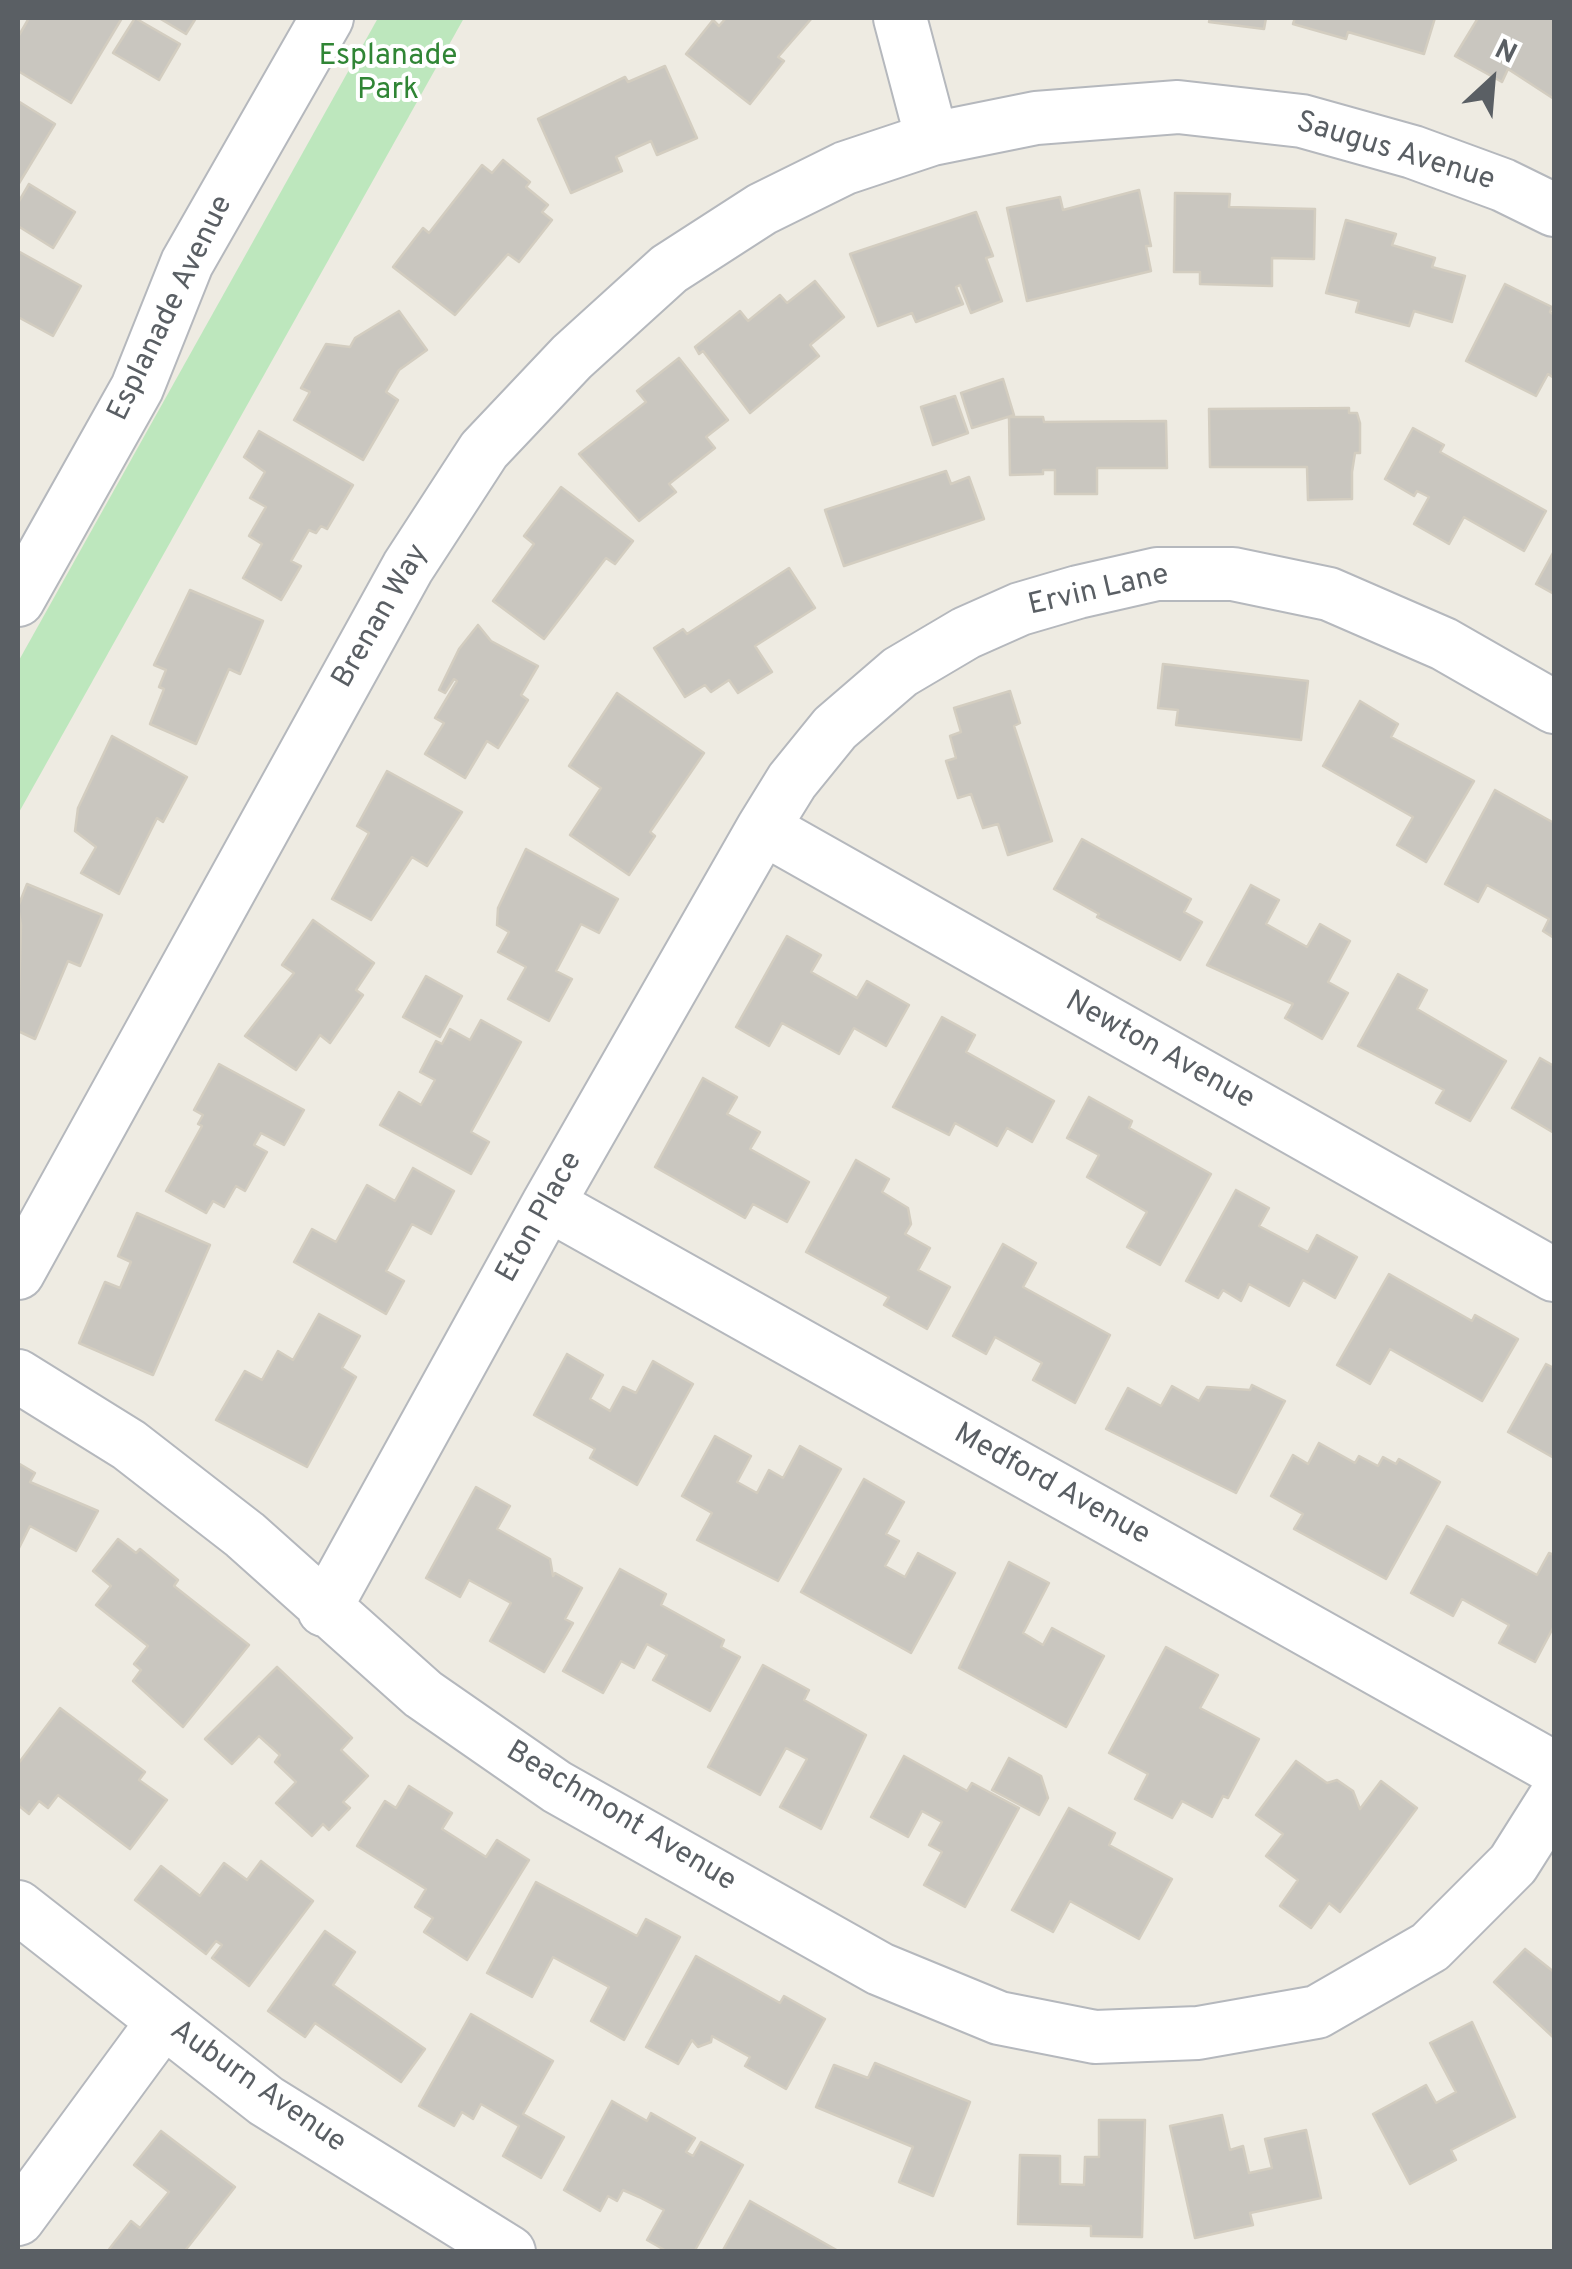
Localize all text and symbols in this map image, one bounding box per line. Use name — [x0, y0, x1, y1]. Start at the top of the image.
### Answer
north arrow — [1442, 30, 1542, 130]
text: N — [1488, 32, 1522, 74]
park label: Esplanade Park — [319, 40, 457, 110]
street label: Saugus Avenue — [1291, 106, 1499, 200]
street label: Esplanade Avenue — [102, 191, 242, 427]
street label: Brenan Way — [326, 539, 438, 695]
street label: Ervin Lane — [1025, 558, 1173, 626]
street label: Newton Avenue — [1058, 985, 1260, 1119]
street label: Eton Place — [490, 1146, 592, 1290]
street label: Medford Avenue — [947, 1417, 1155, 1555]
street label: Beachmont Avenue — [498, 1735, 742, 1901]
street label: Auburn Avenue — [162, 2014, 352, 2162]

